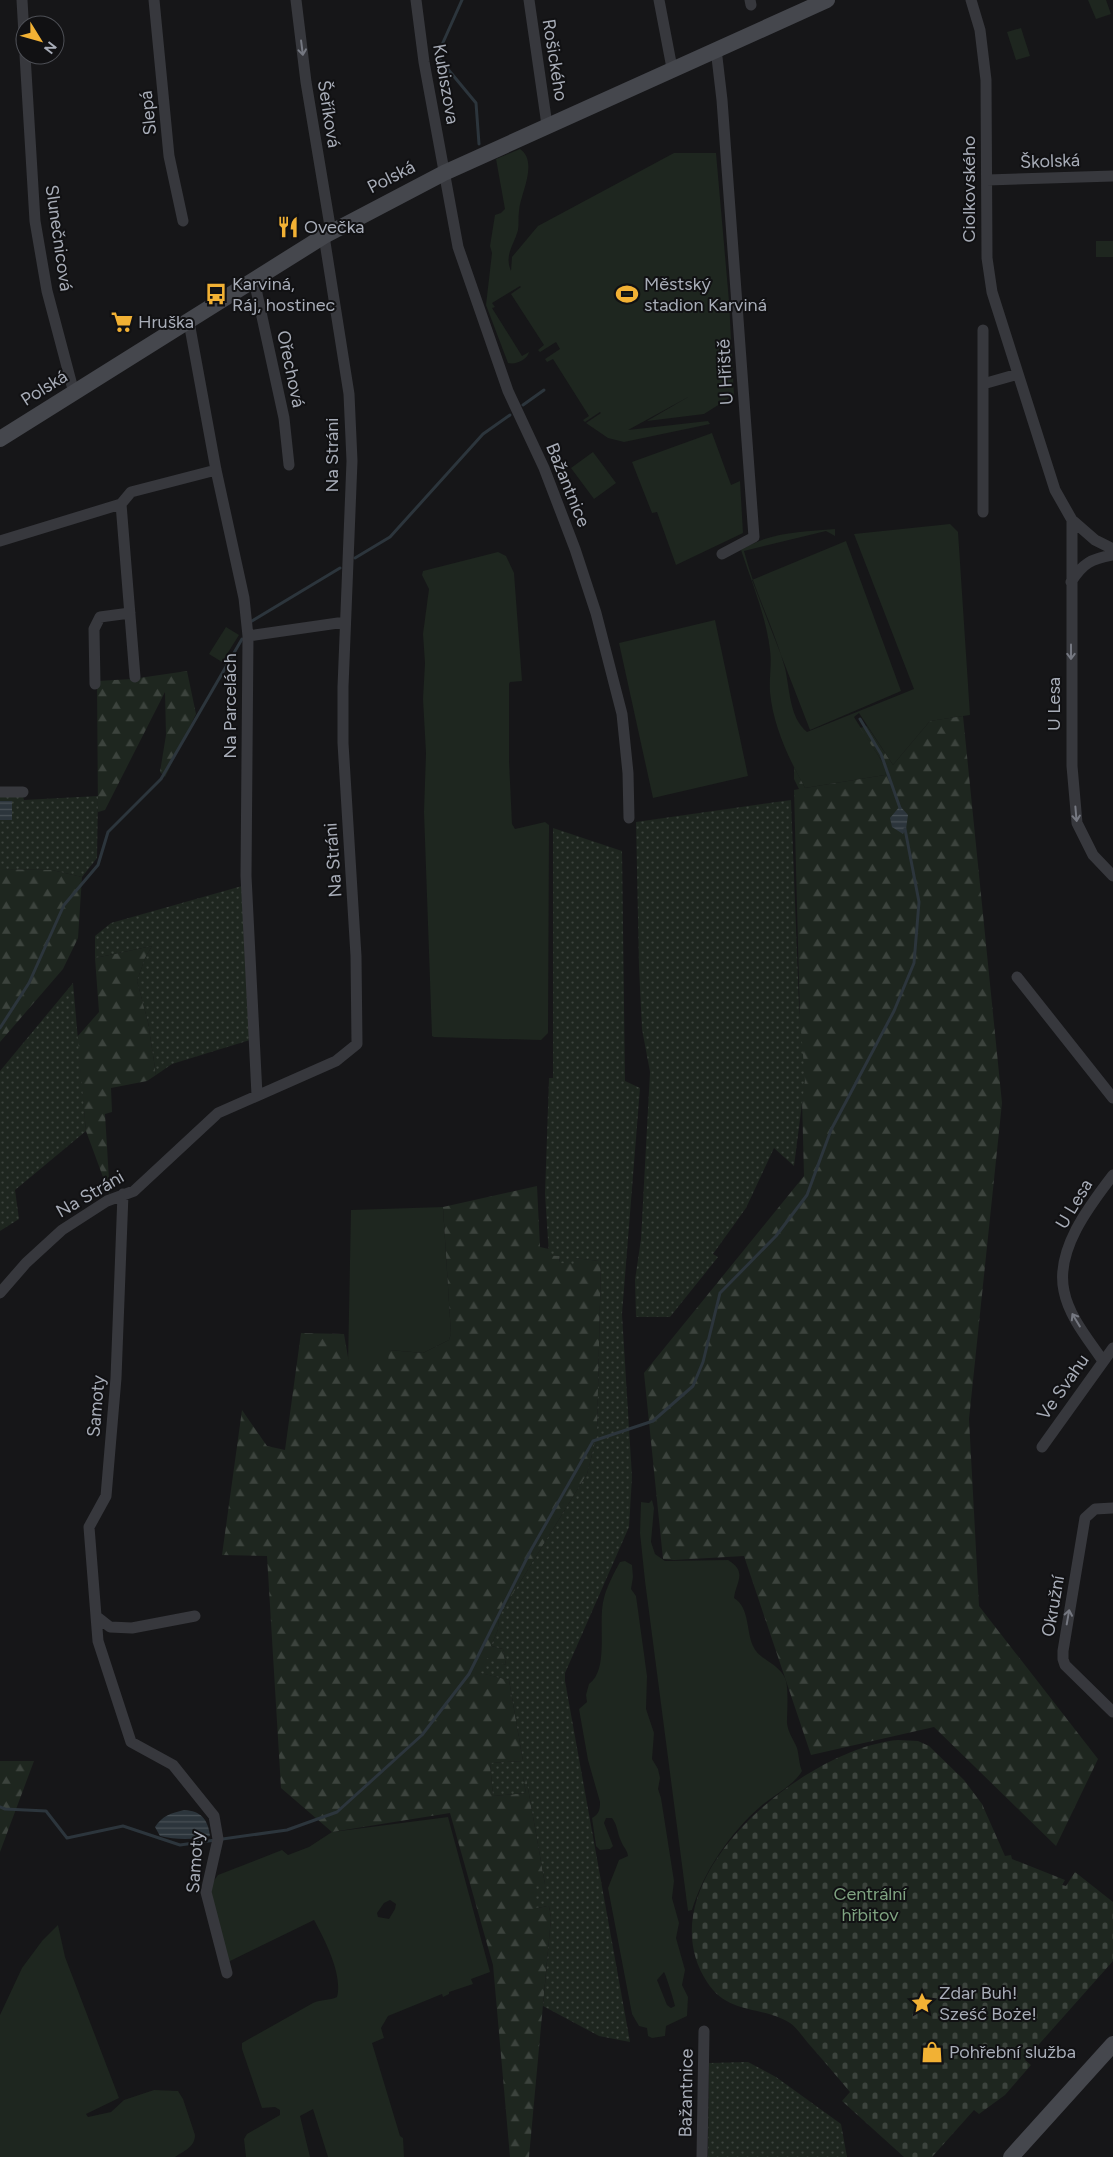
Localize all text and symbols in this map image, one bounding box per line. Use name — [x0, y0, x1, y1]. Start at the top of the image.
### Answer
north arrow — [15, 15, 65, 65]
street label: Rošického — [538, 17, 572, 103]
text: N — [40, 38, 60, 57]
one-way arrow — [297, 40, 307, 56]
street label: Kubiszova — [428, 42, 464, 126]
street label: Šeříková — [313, 79, 345, 149]
street label: Slepá — [135, 90, 161, 136]
street label: Ciolkovského — [958, 136, 980, 242]
street label: Školská — [1020, 149, 1080, 173]
street label: Polská — [363, 156, 419, 198]
street label: Slunečnicová — [41, 183, 77, 293]
restaurant icon: Ovečka — [275, 214, 301, 240]
place label: Ovečka — [304, 216, 364, 238]
place label: Karviná, Ráj, hostinec — [232, 273, 336, 316]
place label: Městský stadion Karviná — [644, 273, 767, 316]
bus stop icon: Karviná, Ráj, hostinec — [203, 281, 229, 307]
sports icon: Městský stadion Karviná — [614, 281, 640, 307]
supermarket icon: Hruška — [109, 309, 135, 335]
place label: Hruška — [138, 311, 194, 333]
street label: Ořechová — [272, 328, 310, 410]
street label: U Hřiště — [712, 338, 738, 406]
street label: Polská — [17, 365, 71, 411]
street label: Na Stráni — [321, 418, 343, 492]
street label: Bažantnice — [541, 440, 595, 530]
one-way arrow — [1066, 643, 1076, 659]
street label: Na Parcelách — [219, 653, 241, 759]
street label: U Lesa — [1043, 677, 1065, 731]
one-way arrow — [1071, 806, 1081, 822]
street label: Na Stráni — [319, 822, 347, 898]
street label: Na Stráni — [52, 1166, 128, 1222]
street label: U Lesa — [1051, 1175, 1097, 1233]
one-way arrow — [1071, 1314, 1081, 1328]
street label: Ve Svahu — [1032, 1350, 1094, 1424]
street label: Samoty — [82, 1374, 110, 1438]
street label: Okružní — [1037, 1573, 1069, 1638]
one-way arrow — [1064, 1610, 1074, 1626]
street label: Samoty — [182, 1830, 208, 1894]
park label: Centrální hřbitov — [833, 1883, 907, 1926]
place label: Zdar Buh! Sześć Boże! — [939, 1982, 1037, 2025]
place icon: Zdar Buh! Sześć Boże! — [909, 1990, 935, 2016]
shop icon: Pohřební služba — [919, 2039, 945, 2065]
place label: Pohřební služba — [949, 2041, 1076, 2063]
street label: Bažantnice — [674, 2048, 698, 2138]

